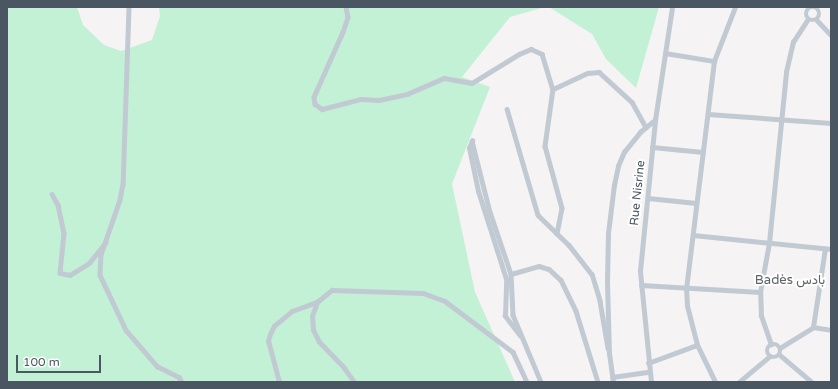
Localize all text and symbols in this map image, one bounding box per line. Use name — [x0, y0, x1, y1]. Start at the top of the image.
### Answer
street label: Rue Nisrine — [627, 160, 649, 226]
district label: Badès بادس — [755, 272, 825, 288]
scale bar — [18, 347, 103, 373]
text: 100 m — [23, 355, 60, 369]

